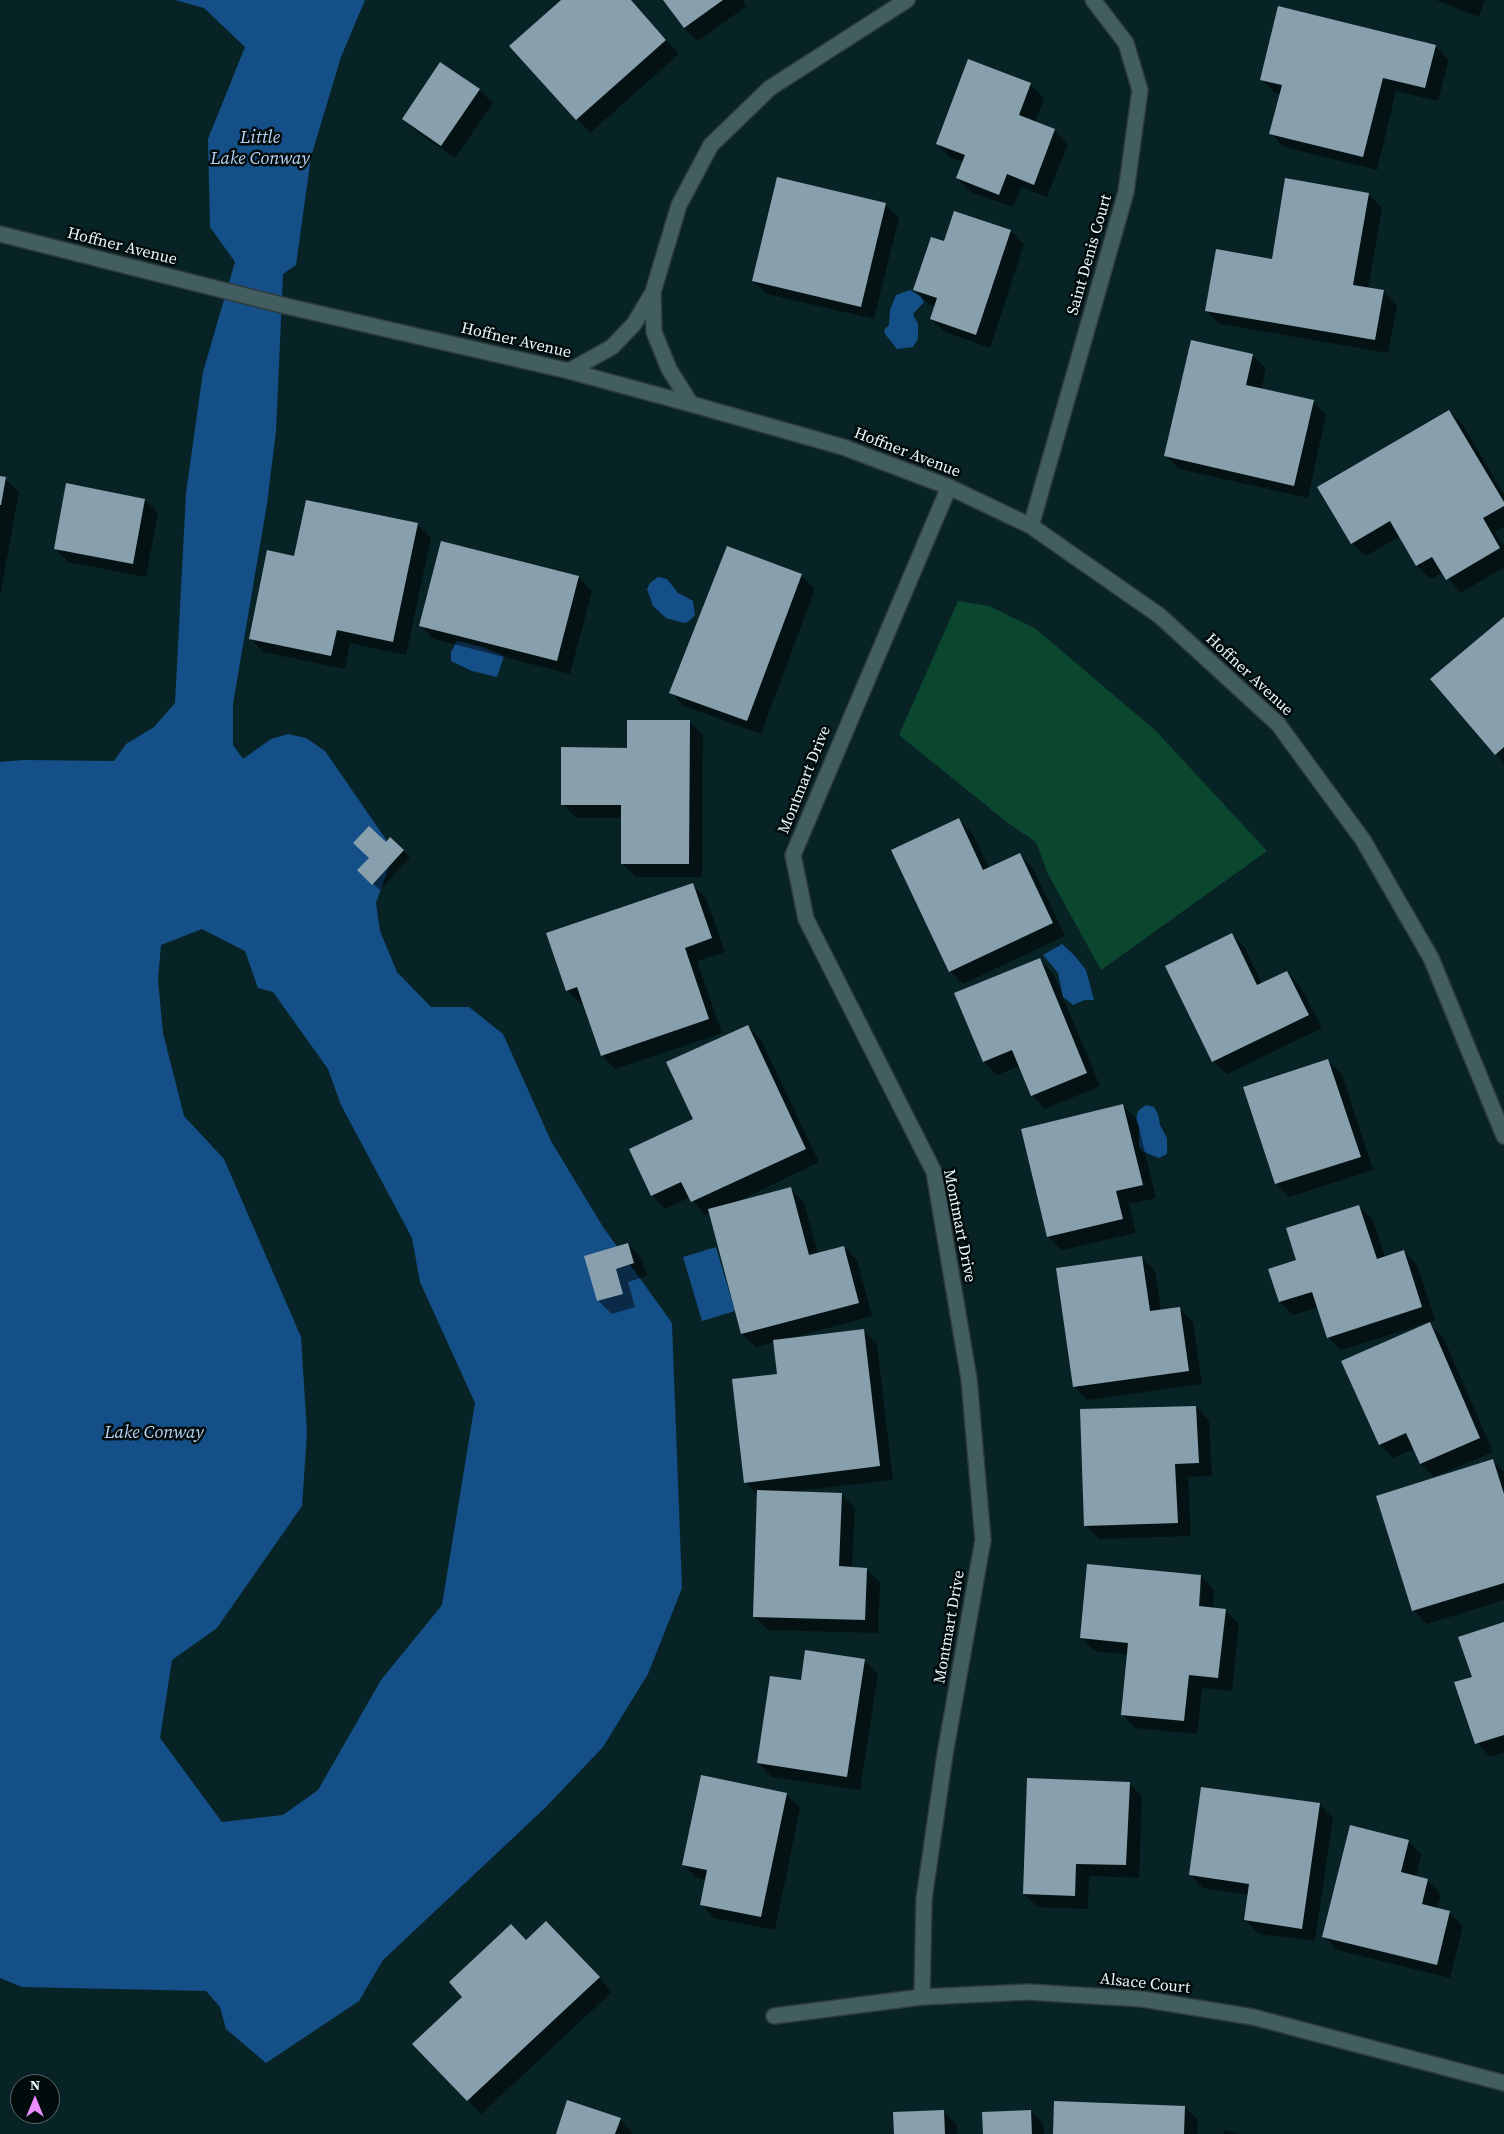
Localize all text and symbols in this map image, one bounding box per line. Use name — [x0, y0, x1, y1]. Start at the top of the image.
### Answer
water label: Little Lake Conway — [210, 127, 310, 170]
street label: Saint Denis Court — [1064, 192, 1116, 318]
street label: Hoffner Avenue — [65, 224, 179, 270]
street label: Hoffner Avenue — [459, 319, 573, 363]
street label: Hoffner Avenue — [851, 424, 963, 482]
street label: Hoffner Avenue — [1201, 630, 1297, 720]
street label: Montmart Drive — [775, 723, 835, 837]
street label: Montmart Drive — [939, 1168, 979, 1284]
water label: Lake Conway — [104, 1422, 204, 1444]
street label: Montmart Drive — [931, 1569, 969, 1685]
street label: Alsace Court — [1099, 1970, 1191, 1998]
north arrow — [10, 2074, 60, 2124]
text: N — [30, 2075, 40, 2095]

